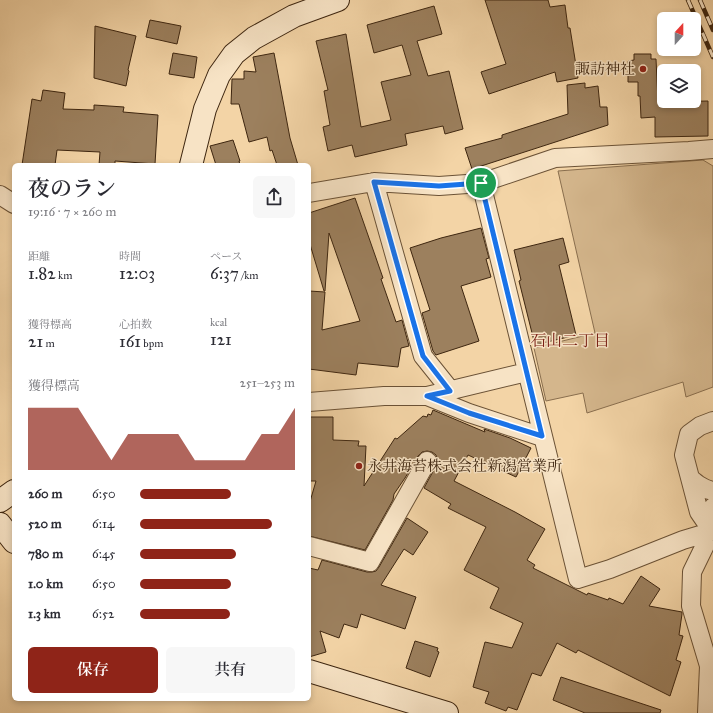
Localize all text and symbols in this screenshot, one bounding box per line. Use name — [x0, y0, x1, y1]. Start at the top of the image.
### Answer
north arrow — [657, 12, 701, 56]
map controls — [657, 12, 701, 108]
place label: 諏訪神社 — [575, 60, 635, 78]
marker: 諏訪神社 — [638, 64, 648, 74]
button: layers — [657, 64, 701, 108]
pin — [464, 166, 498, 200]
icon: arrive — [470, 172, 492, 194]
text: 夜のラン — [28, 175, 116, 202]
button: share — [253, 176, 295, 218]
text: 19:16 · 7 × 260 m — [28, 204, 116, 220]
text: 距離 — [28, 250, 50, 263]
text: 時間 — [119, 250, 141, 263]
text: ペース — [210, 250, 242, 263]
text: 1.82 — [28, 263, 56, 284]
text: 12:03 — [119, 263, 155, 284]
text: 6:37 — [210, 263, 239, 284]
text: km — [56, 269, 72, 282]
text: /km — [239, 269, 259, 282]
text: kcal — [210, 316, 227, 329]
text: 獲得標高 — [28, 318, 72, 331]
text: 心拍数 — [119, 318, 152, 331]
text: 121 — [210, 329, 232, 350]
text: 21 — [28, 331, 43, 352]
text: 161 — [119, 331, 141, 352]
district label: 石山二丁目 — [530, 331, 610, 350]
text: m — [43, 337, 55, 350]
text: bpm — [141, 337, 163, 350]
text: 251–253 m — [239, 375, 295, 391]
text: 獲得標高 — [28, 378, 80, 394]
place label: 永井海苔株式会社新潟営業所 — [367, 457, 562, 475]
marker: 永井海苔株式会社新潟営業所 — [354, 461, 364, 471]
text: 260 m — [28, 486, 62, 502]
text: 6:50 — [92, 486, 116, 502]
text: 520 m — [28, 516, 62, 532]
text: 6:14 — [92, 516, 114, 532]
text: 780 m — [28, 546, 63, 562]
text: 6:45 — [92, 546, 115, 562]
text: 1.0 km — [28, 576, 63, 592]
text: 6:50 — [92, 576, 116, 592]
text: 1.3 km — [28, 606, 61, 622]
text: 6:52 — [92, 606, 114, 622]
button: 保存 — [28, 647, 158, 693]
button: 共有 — [166, 647, 295, 693]

